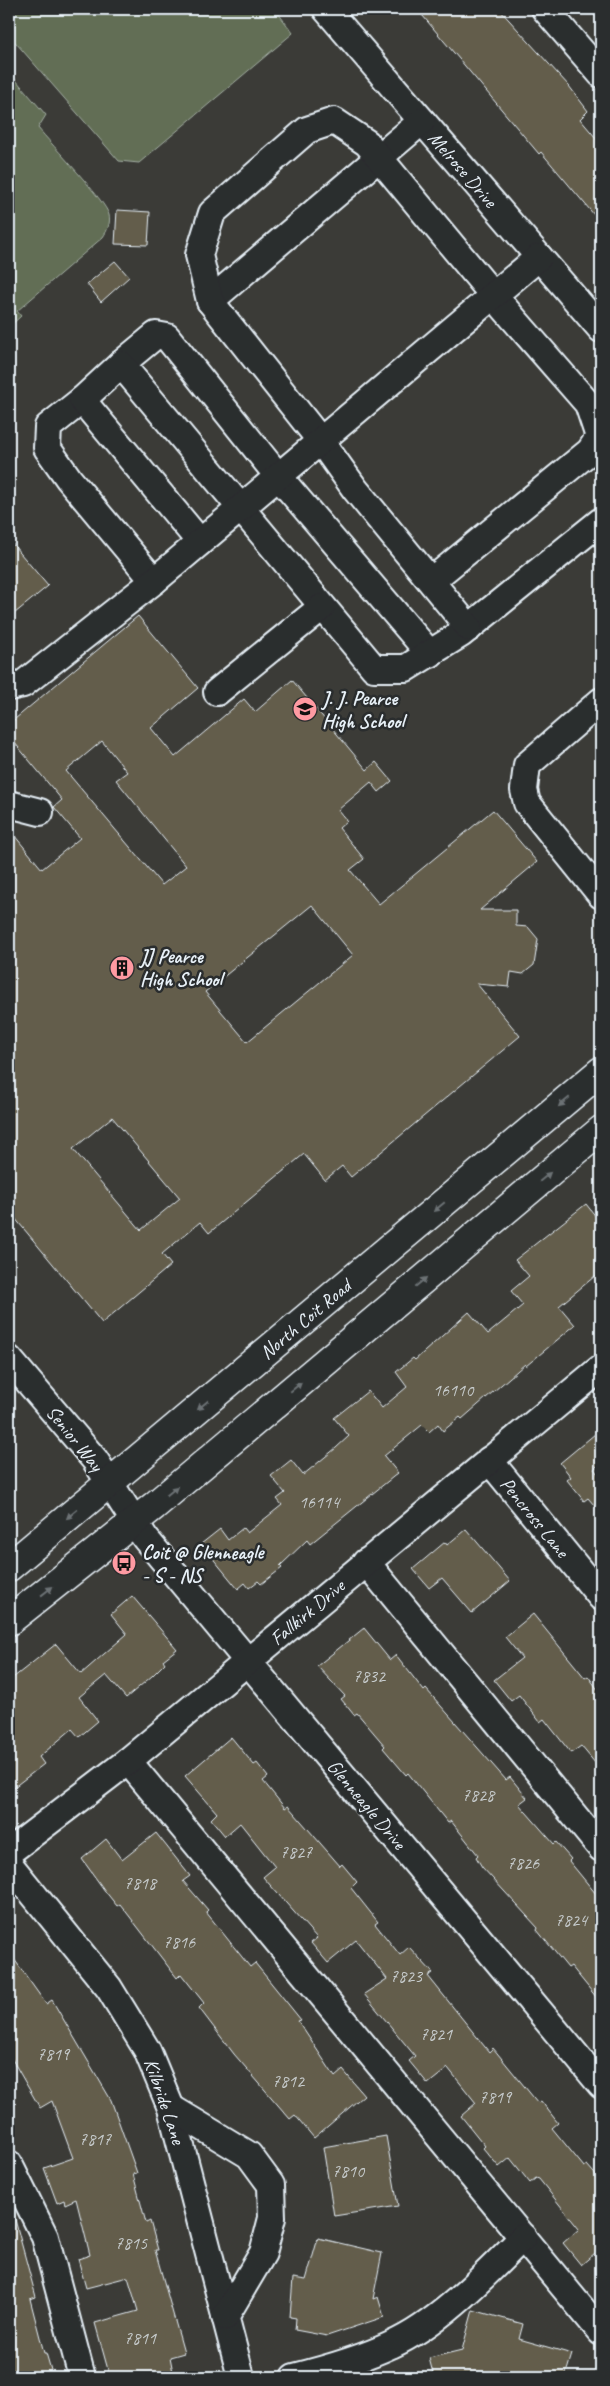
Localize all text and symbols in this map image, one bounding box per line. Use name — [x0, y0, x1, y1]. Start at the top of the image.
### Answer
street label: Melrose Drive — [423, 126, 503, 214]
place label: J. J. Pearce High School — [320, 686, 407, 734]
school or university icon: J. J. Pearce High School — [292, 696, 318, 722]
place label: JJ Pearce High School — [138, 944, 225, 992]
building icon: JJ Pearce High School — [109, 955, 135, 981]
one-way arrow — [558, 1097, 571, 1108]
one-way arrow — [538, 1172, 551, 1183]
one-way arrow — [433, 1201, 446, 1212]
street label: North Coit Road — [255, 1272, 358, 1365]
one-way arrow — [414, 1276, 426, 1288]
house number: 16110 — [433, 1379, 475, 1401]
one-way arrow — [290, 1381, 303, 1392]
one-way arrow — [197, 1399, 210, 1410]
street label: Senior Way — [40, 1400, 110, 1478]
street label: Pencross Lane — [495, 1472, 576, 1564]
one-way arrow — [165, 1486, 178, 1497]
house number: 16114 — [299, 1491, 341, 1513]
one-way arrow — [65, 1509, 78, 1520]
place label: Coit @ Glenneagle - S - NS — [142, 1540, 265, 1588]
bus stop icon: Coit @ Glenneagle - S - NS — [111, 1550, 137, 1576]
street label: Fallkirk Drive — [265, 1573, 351, 1651]
one-way arrow — [40, 1585, 53, 1596]
house number: 7832 — [353, 1665, 387, 1687]
street label: Glenneagle Drive — [322, 1754, 412, 1856]
house number: 7828 — [462, 1784, 496, 1806]
house number: 7827 — [280, 1841, 313, 1863]
house number: 7826 — [507, 1852, 540, 1874]
house number: 7818 — [124, 1872, 158, 1894]
house number: 7824 — [555, 1909, 589, 1931]
house number: 7816 — [163, 1931, 196, 1953]
house number: 7823 — [390, 1965, 424, 1987]
house number: 7821 — [420, 2023, 453, 2045]
house number: 7819 — [37, 2043, 71, 2065]
street label: Kilbride Lane — [138, 2055, 191, 2149]
house number: 7812 — [272, 2070, 306, 2092]
house number: 7819 — [479, 2086, 513, 2108]
house number: 7817 — [79, 2128, 112, 2150]
house number: 7810 — [332, 2160, 366, 2182]
house number: 7815 — [115, 2232, 148, 2254]
house number: 7811 — [124, 2327, 157, 2349]

